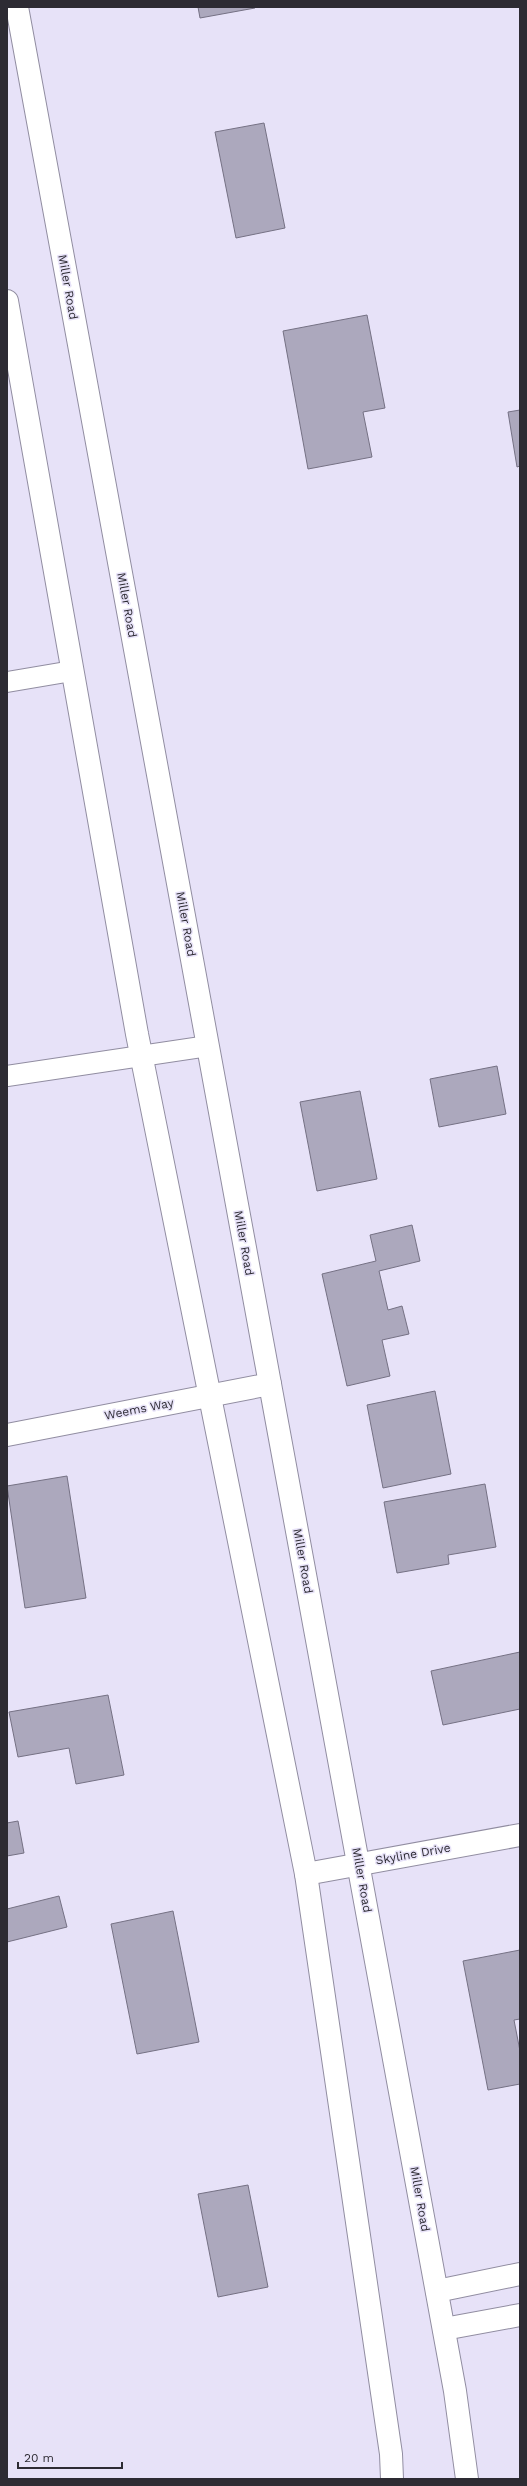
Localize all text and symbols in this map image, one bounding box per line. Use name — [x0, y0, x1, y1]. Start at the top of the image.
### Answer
street label: Miller Road — [55, 253, 81, 321]
street label: Miller Road — [114, 571, 140, 639]
street label: Miller Road — [173, 890, 199, 958]
street label: Miller Road — [231, 1209, 257, 1277]
street label: Weems Way — [103, 1395, 176, 1423]
street label: Miller Road — [290, 1527, 316, 1595]
street label: Skyline Drive — [374, 1841, 452, 1867]
street label: Miller Road — [349, 1846, 375, 1914]
street label: Miller Road — [407, 2165, 433, 2233]
scale bar — [18, 2444, 122, 2470]
text: 20 m — [24, 2451, 54, 2465]

